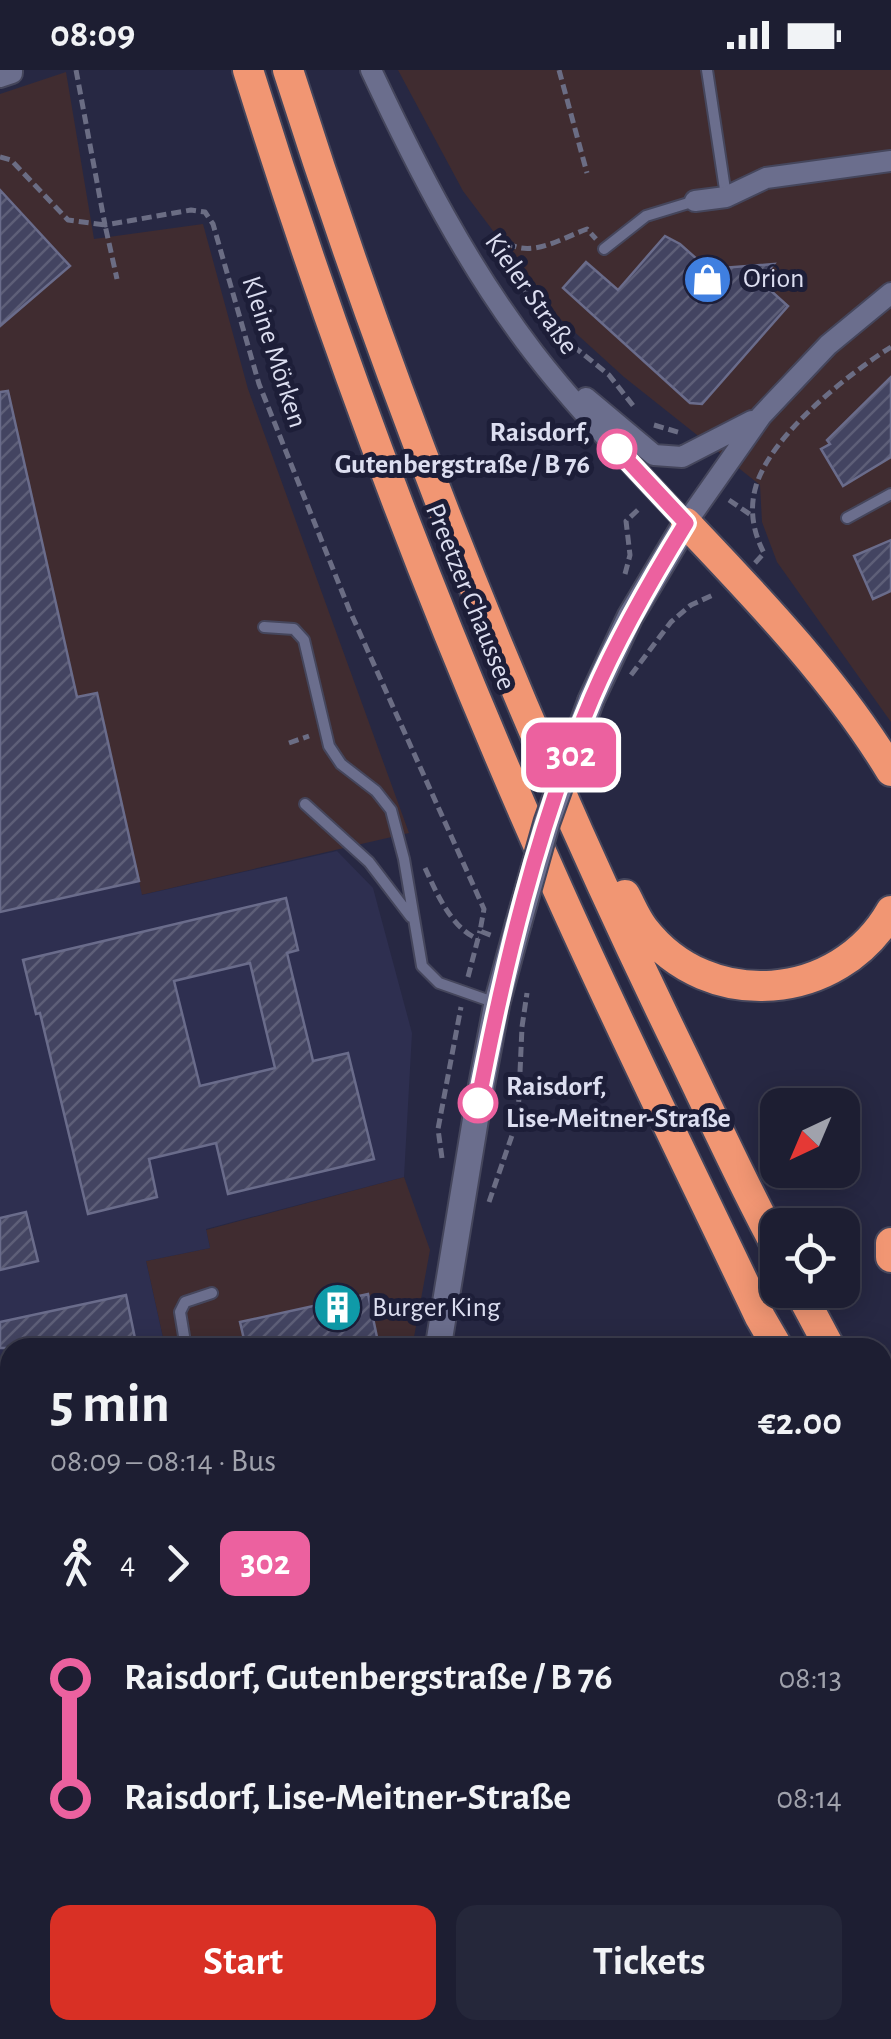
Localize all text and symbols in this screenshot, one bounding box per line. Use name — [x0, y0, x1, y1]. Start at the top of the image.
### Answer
text: 08:09 — [50, 16, 135, 54]
street label: Kieler Straße — [479, 228, 583, 360]
shop icon: Orion — [682, 253, 734, 305]
place label: Orion — [743, 265, 805, 293]
street label: Kleine Mörken — [236, 273, 312, 431]
place label: Raisdorf, Gutenbergstraße / B 76 — [335, 419, 590, 479]
marker: Raisdorf, Gutenbergstraße / B 76 — [598, 430, 636, 468]
street label: Preetzer Chaussee — [420, 500, 520, 694]
line badge: 302 — [514, 722, 628, 788]
text: 302 — [546, 738, 596, 773]
place label: Raisdorf, Lise-Meitner-Straße — [506, 1073, 731, 1133]
marker: Raisdorf, Lise-Meitner-Straße — [459, 1084, 497, 1122]
north arrow — [760, 1088, 860, 1188]
map controls — [760, 1088, 860, 1308]
button: locate — [760, 1208, 860, 1308]
building icon: Burger King — [311, 1282, 363, 1334]
place label: Burger King — [372, 1294, 501, 1322]
text: 5 min — [50, 1377, 170, 1432]
text: €2.00 — [758, 1404, 842, 1442]
text: 08:09 – 08:14 · Bus — [50, 1445, 276, 1477]
icon: walk — [50, 1536, 105, 1591]
icon: forward — [150, 1536, 205, 1591]
text: 302 — [240, 1546, 290, 1581]
text: 4 — [120, 1547, 135, 1579]
text: Raisdorf, Gutenbergstraße / B 76 — [124, 1659, 613, 1697]
text: 08:13 — [778, 1662, 842, 1694]
text: Raisdorf, Lise-Meitner-Straße — [124, 1779, 571, 1817]
text: 08:14 — [776, 1782, 842, 1814]
button: Start — [50, 1905, 436, 2020]
button: Tickets — [456, 1905, 842, 2020]

